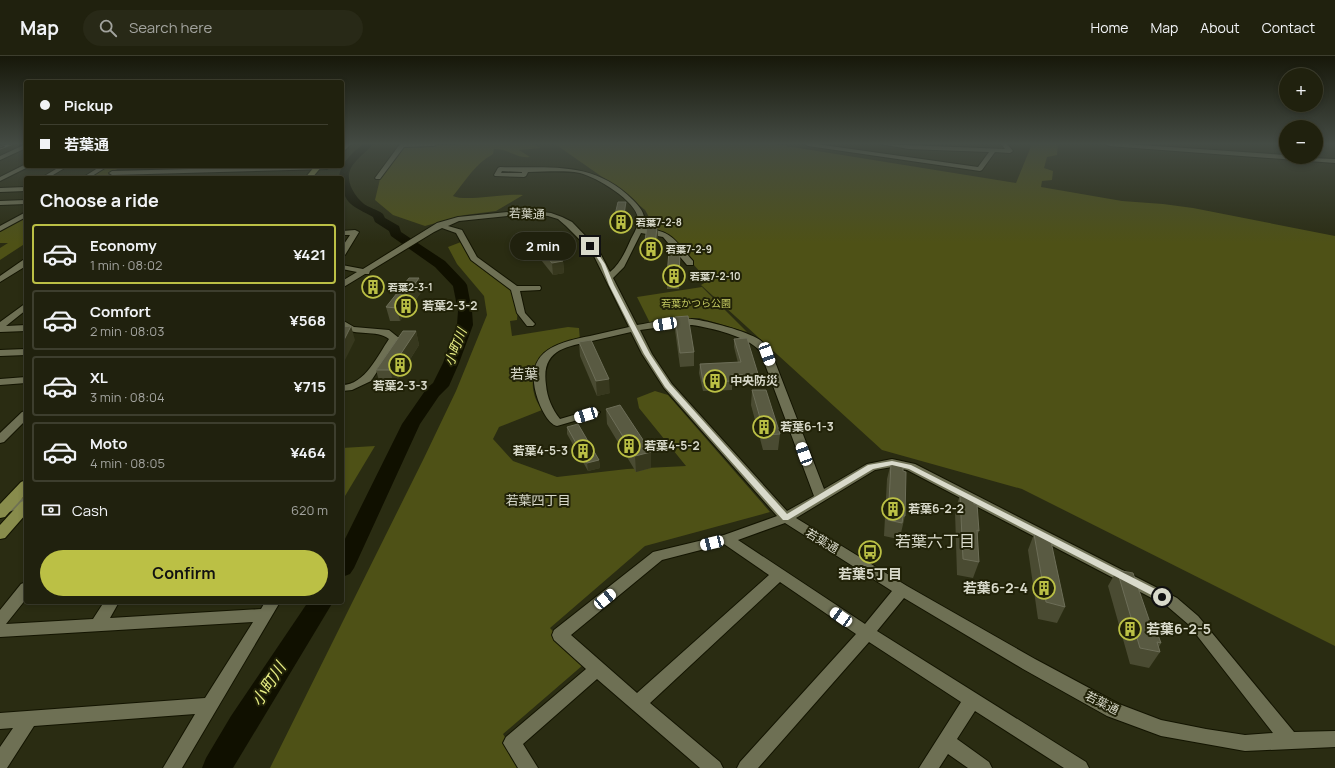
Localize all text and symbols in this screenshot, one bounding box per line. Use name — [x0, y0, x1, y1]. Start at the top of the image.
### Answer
search box — [83, 10, 363, 46]
text: Map — [20, 15, 59, 41]
icon: search — [97, 17, 119, 39]
text: Search here — [129, 17, 212, 38]
text: Home — [1091, 18, 1128, 37]
text: Map — [1150, 18, 1178, 37]
text: About — [1200, 18, 1240, 37]
text: Contact — [1262, 18, 1315, 37]
map controls — [1279, 68, 1323, 164]
button: + — [1279, 68, 1323, 112]
text: Pickup — [64, 95, 113, 116]
button: − — [1279, 120, 1323, 164]
text: 若葉通 — [64, 134, 109, 155]
text: Choose a ride — [40, 188, 159, 212]
street label: 若葉通 — [509, 204, 545, 223]
building icon: 若葉7-2-8 — [608, 209, 634, 235]
place label: 若葉7-2-8 — [635, 215, 682, 229]
callout: 2 min — [510, 232, 576, 260]
text: Economy — [90, 235, 157, 256]
icon: car — [42, 236, 78, 272]
building icon: 若葉7-2-9 — [638, 236, 664, 262]
text: 2 min — [526, 237, 560, 255]
route end — [581, 237, 599, 255]
place label: 若葉7-2-9 — [665, 242, 712, 256]
text: ¥421 — [293, 244, 326, 265]
text: 1 min · 08:02 — [90, 256, 162, 274]
building icon: 若葉7-2-10 — [661, 263, 687, 289]
place label: 若葉7-2-10 — [689, 269, 741, 283]
building icon: 若葉2-3-1 — [360, 274, 386, 300]
place label: 若葉2-3-1 — [387, 280, 433, 294]
building icon: 若葉2-3-2 — [393, 293, 419, 319]
park label: 若葉かつら公園 — [661, 296, 731, 310]
place label: 若葉2-3-2 — [422, 297, 477, 314]
text: Comfort — [90, 301, 151, 322]
icon: car — [42, 302, 78, 338]
text: ¥568 — [290, 310, 326, 331]
car — [652, 316, 678, 332]
text: 2 min · 08:03 — [90, 322, 164, 340]
water label: 小町川 — [440, 324, 471, 368]
car — [757, 341, 777, 367]
building icon: 若葉2-3-3 — [387, 352, 413, 378]
district label: 若葉 — [510, 364, 538, 383]
text: XL — [90, 367, 108, 388]
icon: car — [42, 368, 78, 404]
building icon: 中央防災 — [702, 368, 728, 394]
place label: 中央防災 — [730, 372, 778, 389]
text: ¥715 — [293, 376, 326, 397]
place label: 若葉2-3-3 — [372, 377, 428, 394]
text: 3 min · 08:04 — [90, 388, 165, 406]
car — [573, 406, 599, 424]
building icon: 若葉6-1-3 — [751, 414, 777, 440]
place label: 若葉6-1-3 — [780, 418, 834, 435]
text: Moto — [90, 433, 127, 454]
building icon: 若葉4-5-2 — [616, 433, 642, 459]
icon: car — [42, 434, 78, 470]
place label: 若葉4-5-2 — [644, 437, 700, 454]
building icon: 若葉4-5-3 — [570, 438, 596, 464]
car — [794, 441, 814, 467]
text: ¥464 — [290, 442, 326, 463]
place label: 若葉4-5-3 — [513, 442, 568, 459]
text: 4 min · 08:05 — [90, 454, 165, 472]
district label: 若葉四丁目 — [505, 491, 571, 509]
building icon: 若葉6-2-2 — [880, 496, 906, 522]
icon: cash — [40, 499, 62, 521]
text: Cash — [72, 500, 108, 521]
place label: 若葉6-2-2 — [908, 500, 964, 517]
text: 620 m — [291, 501, 328, 519]
street label: 若葉通 — [802, 524, 842, 557]
district label: 若葉六丁目 — [895, 530, 975, 552]
car — [699, 534, 725, 552]
bus stop icon: 若葉5丁目 — [857, 539, 883, 565]
button: Confirm — [40, 550, 328, 596]
place label: 若葉5丁目 — [838, 564, 902, 583]
building icon: 若葉6-2-4 — [1031, 575, 1057, 601]
place label: 若葉6-2-4 — [963, 578, 1028, 597]
car — [592, 587, 618, 611]
route start — [1153, 588, 1171, 606]
car — [828, 605, 854, 629]
building icon: 若葉6-2-5 — [1117, 616, 1143, 642]
place label: 若葉6-2-5 — [1146, 619, 1211, 638]
water label: 小町川 — [246, 656, 291, 710]
street label: 若葉通 — [1082, 687, 1122, 718]

